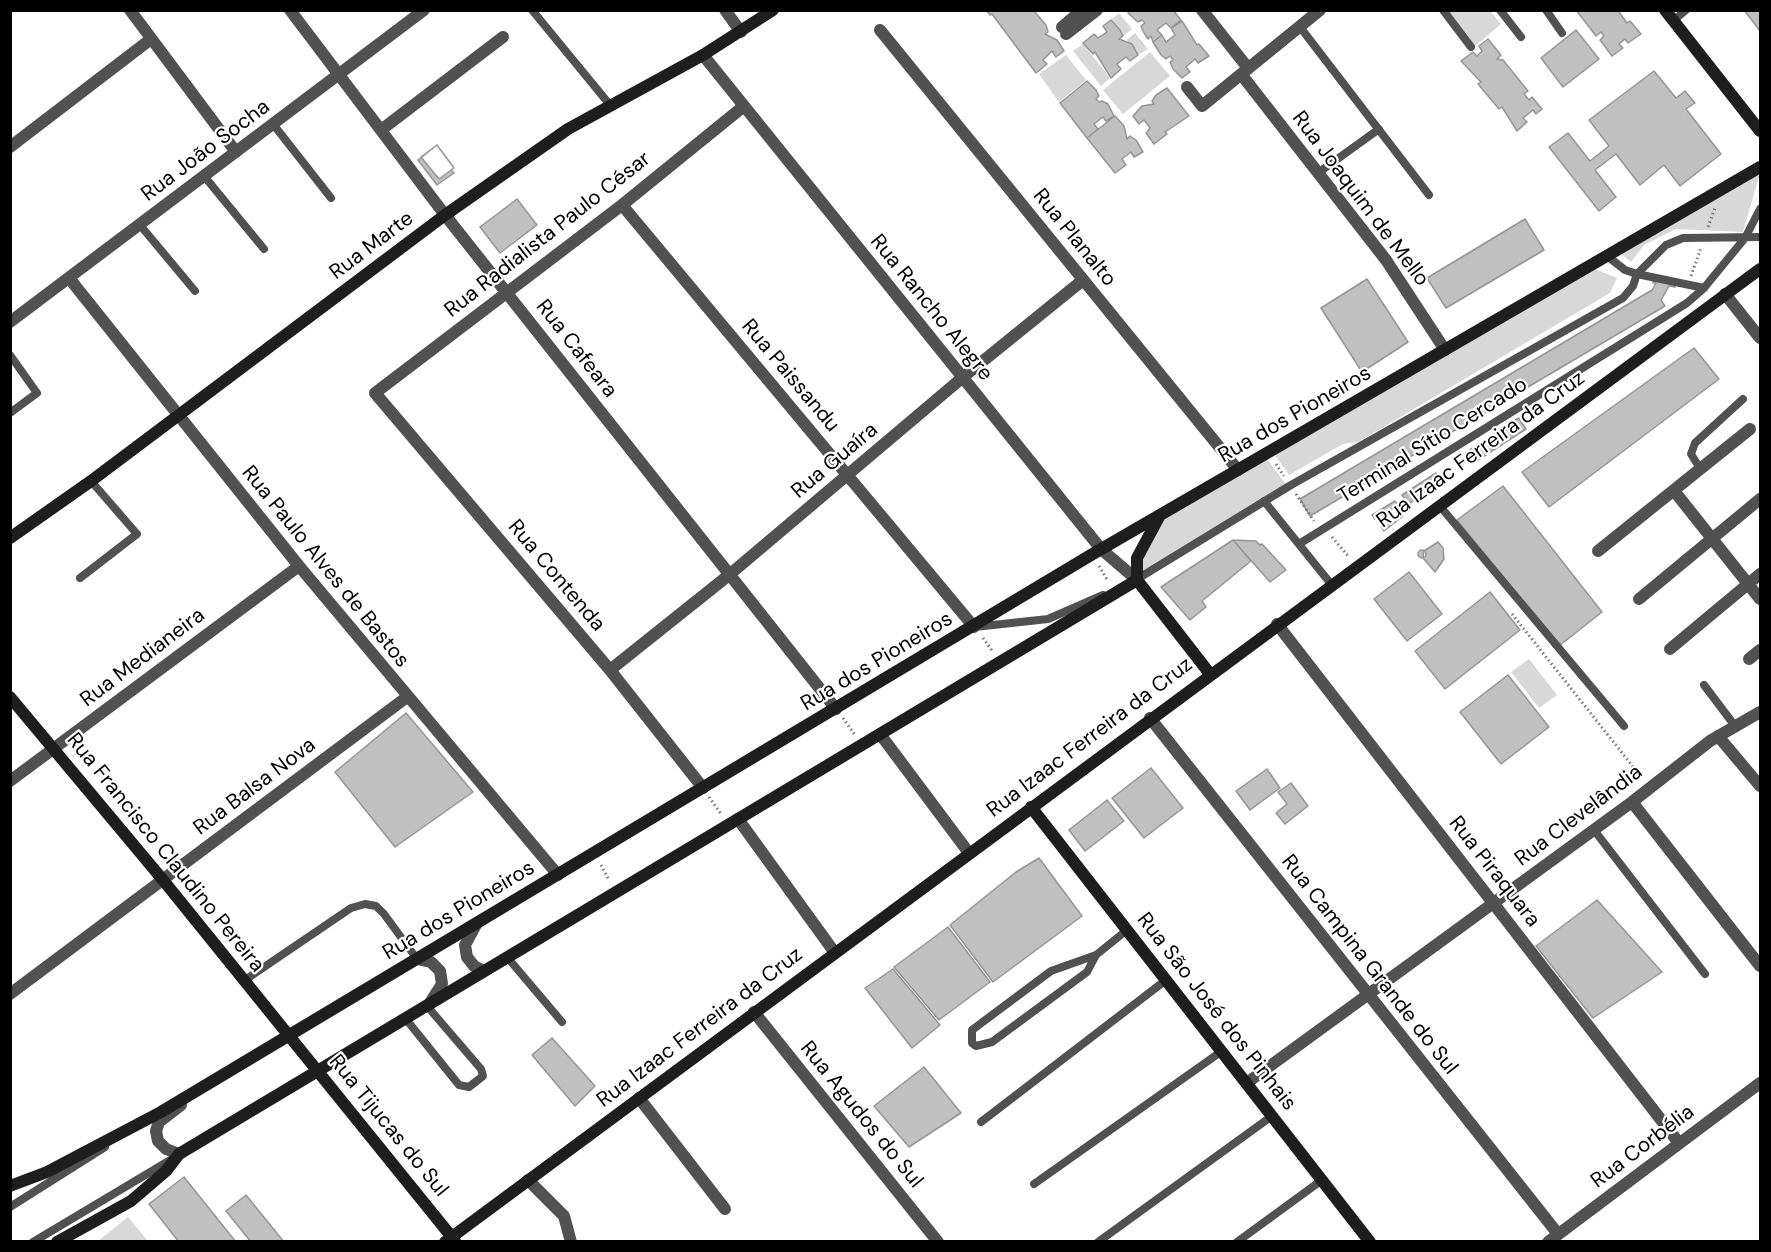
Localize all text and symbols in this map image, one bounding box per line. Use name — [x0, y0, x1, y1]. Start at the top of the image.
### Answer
street label: Rua João Socha — [137, 95, 275, 207]
street label: Rua Joaquim de Mello — [1286, 107, 1434, 291]
street label: Rua Radialista Paulo César — [440, 147, 656, 323]
street label: Rua Planalto — [1027, 184, 1121, 292]
street label: Rua Marte — [325, 206, 419, 286]
street label: Rua Rancho Alegre — [864, 230, 998, 386]
street label: Rua Cafeara — [530, 295, 622, 403]
street label: Rua Paissandu — [736, 314, 844, 438]
street label: Rua dos Pioneiros — [1214, 361, 1376, 469]
street label: Rua Izaac Ferreira da Cruz — [1372, 366, 1590, 534]
street label: Terminal Sítio Cercado — [1334, 372, 1532, 510]
street label: Rua Guaíra — [787, 418, 883, 504]
street label: Rua Paulo Alves de Bastos — [236, 461, 414, 673]
street label: Rua Contenda — [502, 515, 610, 637]
street label: Rua Medianeira — [76, 603, 210, 713]
street label: Rua dos Pioneiros — [797, 607, 957, 717]
street label: Rua Izaac Ferreira da Cruz — [982, 652, 1198, 824]
street label: Rua Francisco Claudino Pereira — [61, 728, 269, 978]
street label: Rua Balsa Nova — [189, 733, 321, 841]
street label: Rua Clevelândia — [1510, 760, 1648, 872]
street label: Rua Piraquara — [1443, 812, 1545, 932]
street label: Rua Campina Grande do Sul — [1275, 850, 1463, 1080]
street label: Rua dos Pioneiros — [379, 856, 539, 966]
street label: Rua São José dos Pinhais — [1131, 908, 1301, 1116]
street label: Rua Izaac Ferreira da Cruz — [592, 942, 808, 1114]
street label: Rua Agudos do Sul — [794, 1037, 928, 1193]
street label: Rua Tijucas do Sul — [323, 1050, 453, 1202]
street label: Rua Corbélia — [1586, 1100, 1700, 1194]

